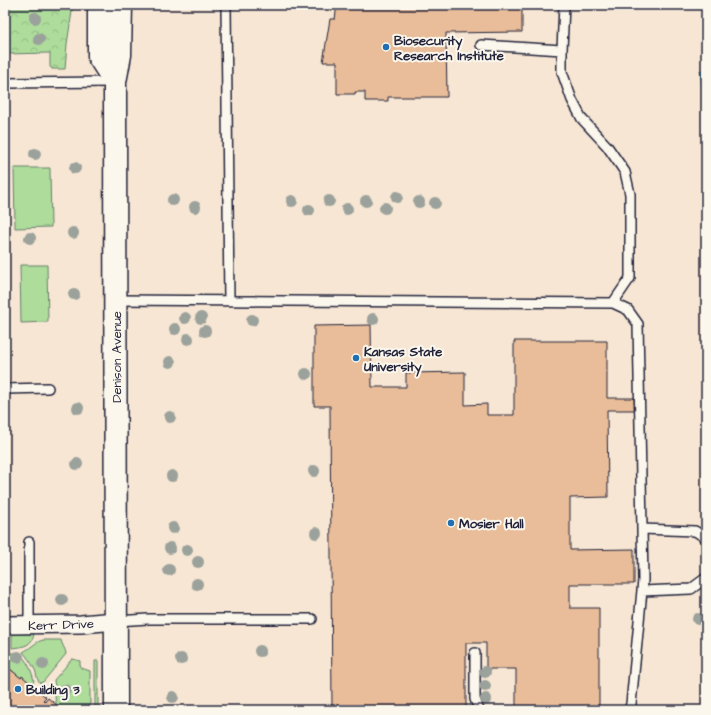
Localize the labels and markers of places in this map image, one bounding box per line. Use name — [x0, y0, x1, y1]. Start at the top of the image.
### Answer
place label: Biosecurity Research Institute — [394, 32, 504, 65]
marker: Biosecurity Research Institute — [381, 42, 391, 52]
place label: Kansas State University — [363, 343, 442, 377]
marker: Kansas State University — [351, 353, 361, 363]
place label: Mosier Hall — [459, 515, 524, 533]
marker: Mosier Hall — [446, 518, 456, 528]
place label: Building 3 — [26, 681, 80, 701]
marker: Building 3 — [13, 684, 23, 694]

